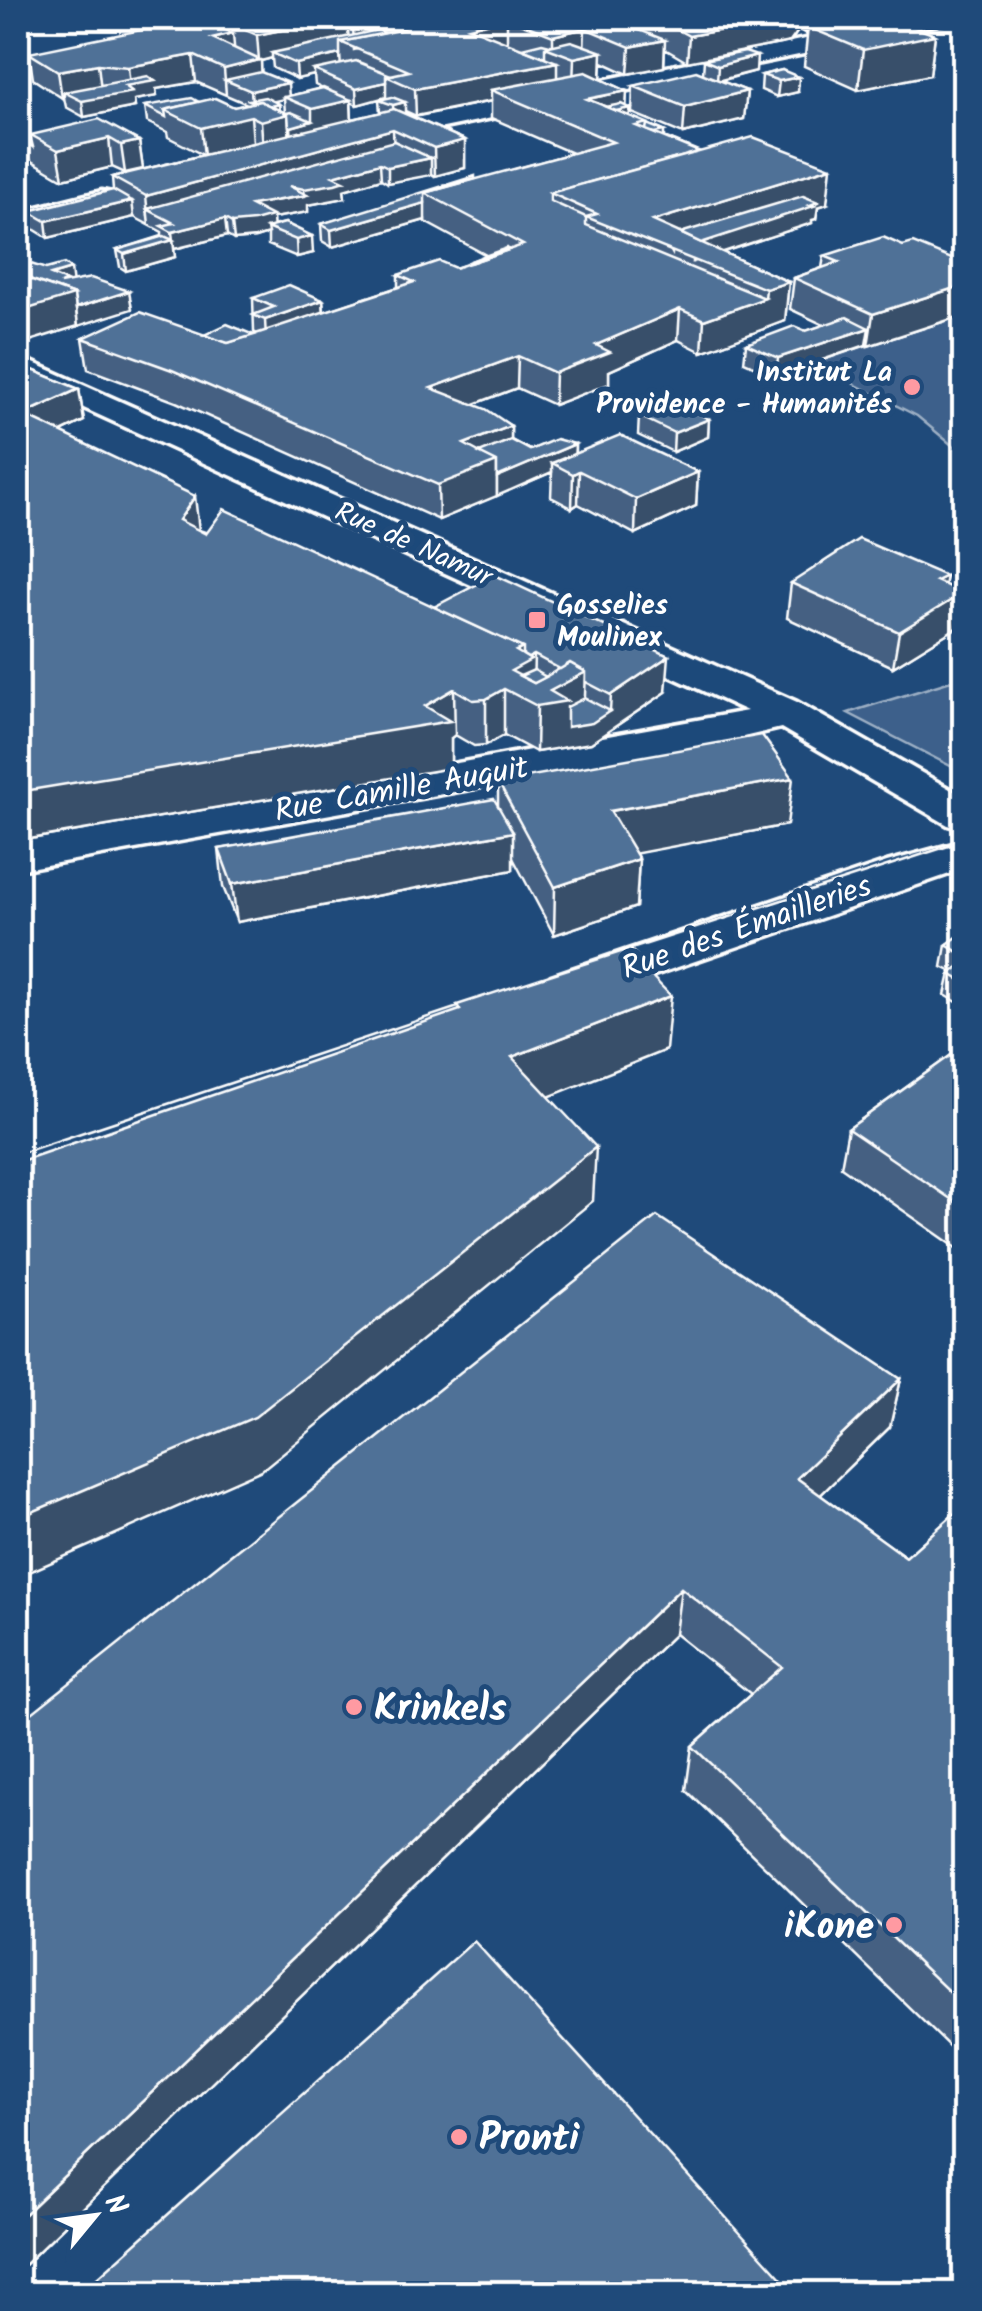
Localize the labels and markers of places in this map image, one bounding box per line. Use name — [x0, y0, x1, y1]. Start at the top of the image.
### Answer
place label: Institut La Providence - Humanités — [596, 351, 892, 428]
marker: Institut La Providence - Humanités — [901, 376, 923, 398]
place label: Gosselies Moulinex — [557, 584, 668, 661]
marker: Gosselies Moulinex — [526, 609, 548, 631]
place label: Krinkels — [374, 1680, 507, 1740]
marker: Krinkels — [343, 1696, 365, 1718]
place label: iKone — [784, 1898, 874, 1958]
marker: iKone — [883, 1914, 905, 1936]
place label: Pronti — [479, 2110, 580, 2170]
marker: Pronti — [448, 2126, 470, 2148]

